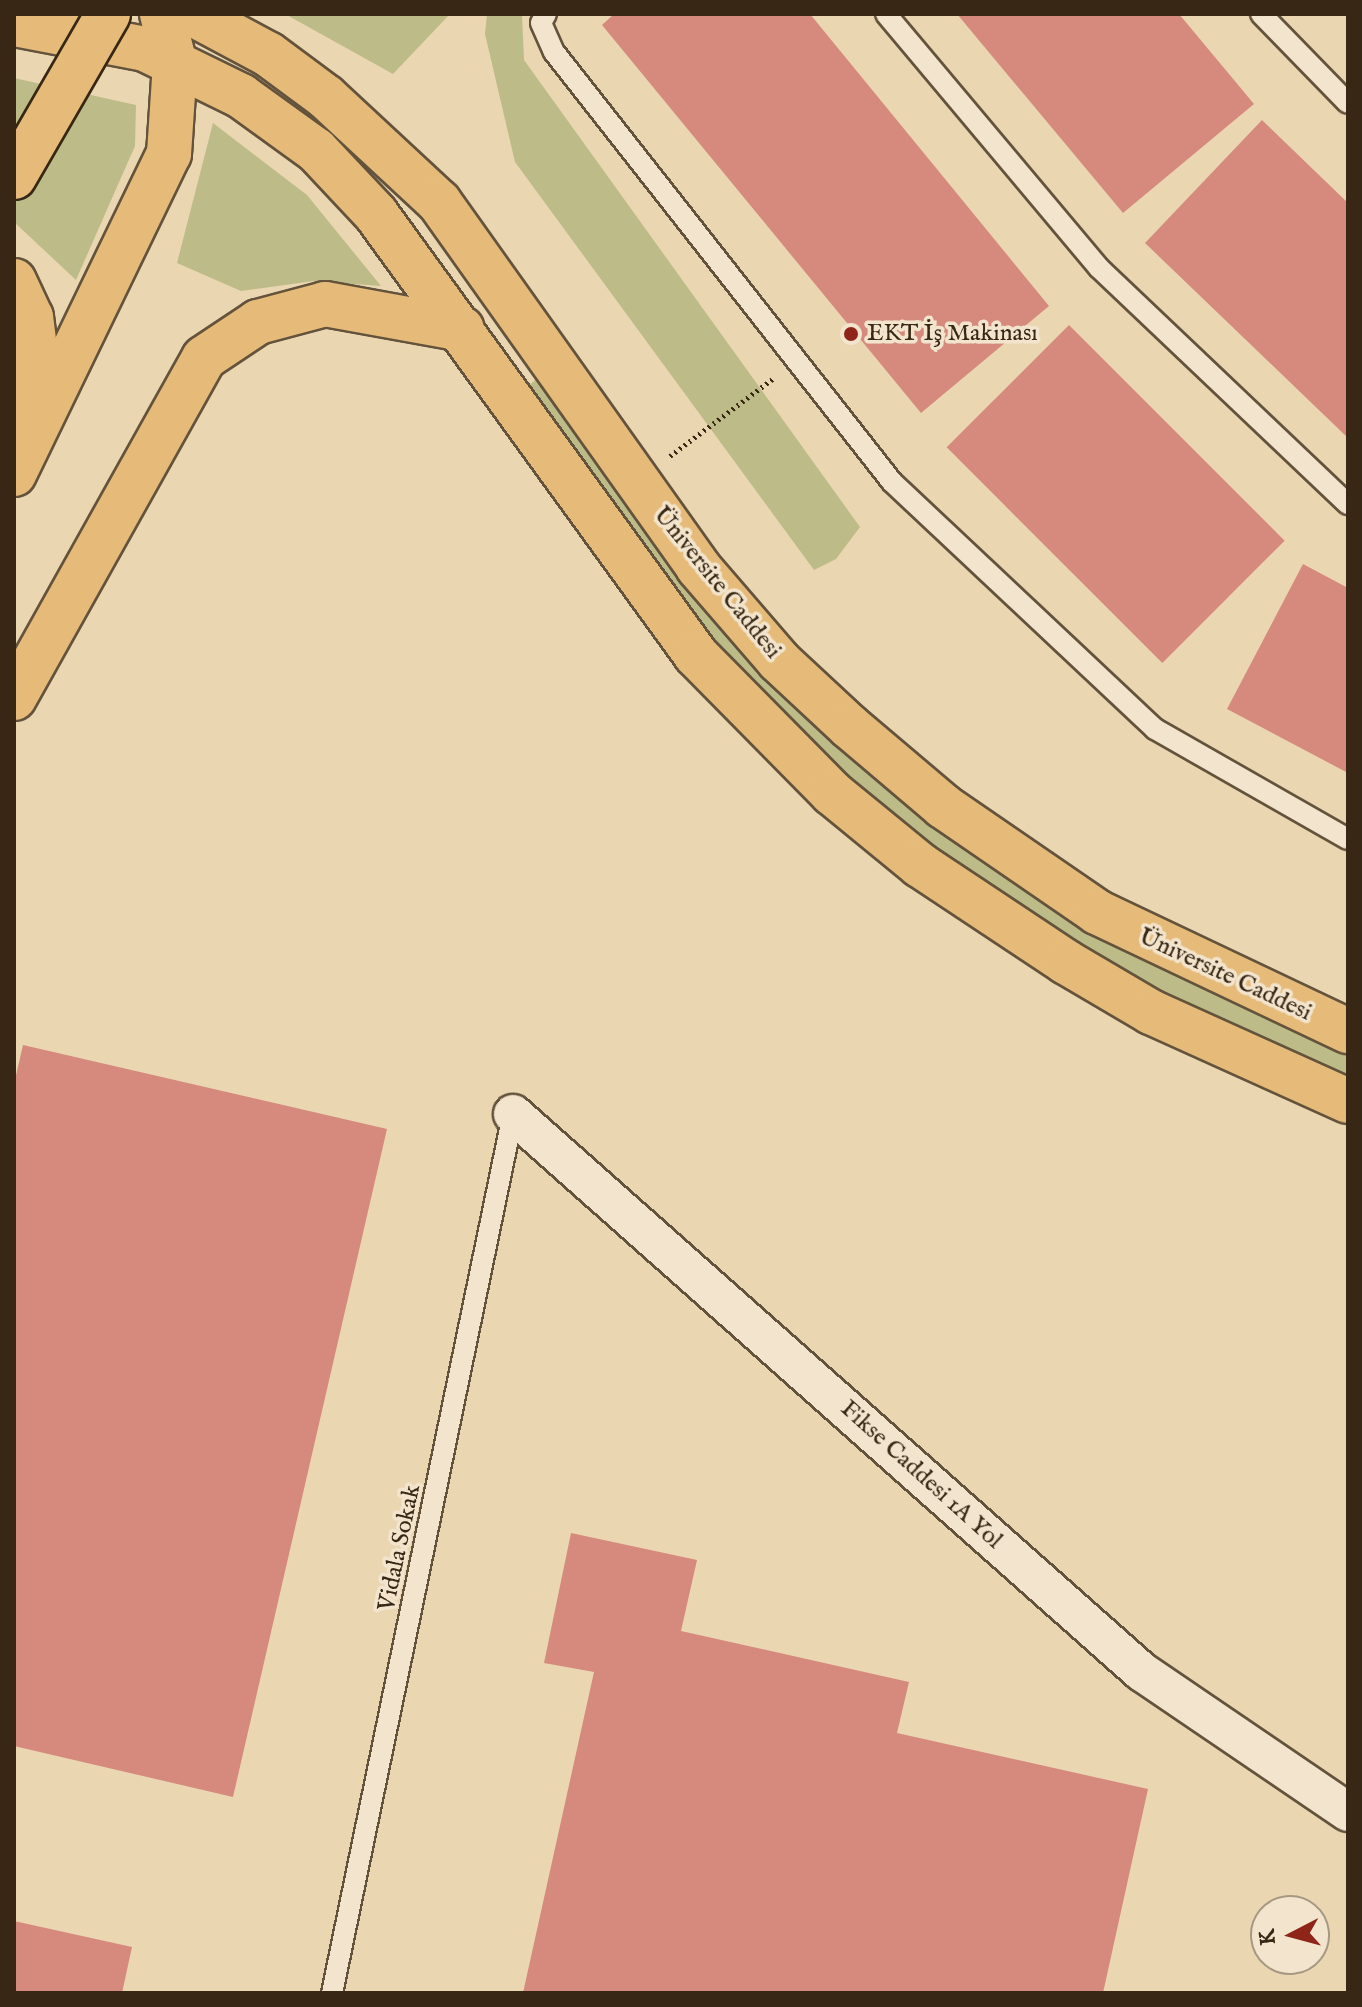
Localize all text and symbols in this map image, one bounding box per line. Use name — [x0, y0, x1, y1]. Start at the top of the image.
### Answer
place label: EKT İş Makinası — [867, 320, 1038, 348]
marker: EKT İş Makinası — [842, 325, 860, 343]
street label: Üniversite Caddesi — [647, 501, 787, 665]
street label: Üniversite Caddesi — [1134, 922, 1316, 1028]
street label: Fikse Caddesi 1A Yol — [834, 1395, 1008, 1555]
street label: Vidala Sokak — [373, 1482, 427, 1614]
north arrow — [1250, 1895, 1330, 1975]
text: K — [1253, 1928, 1283, 1947]

